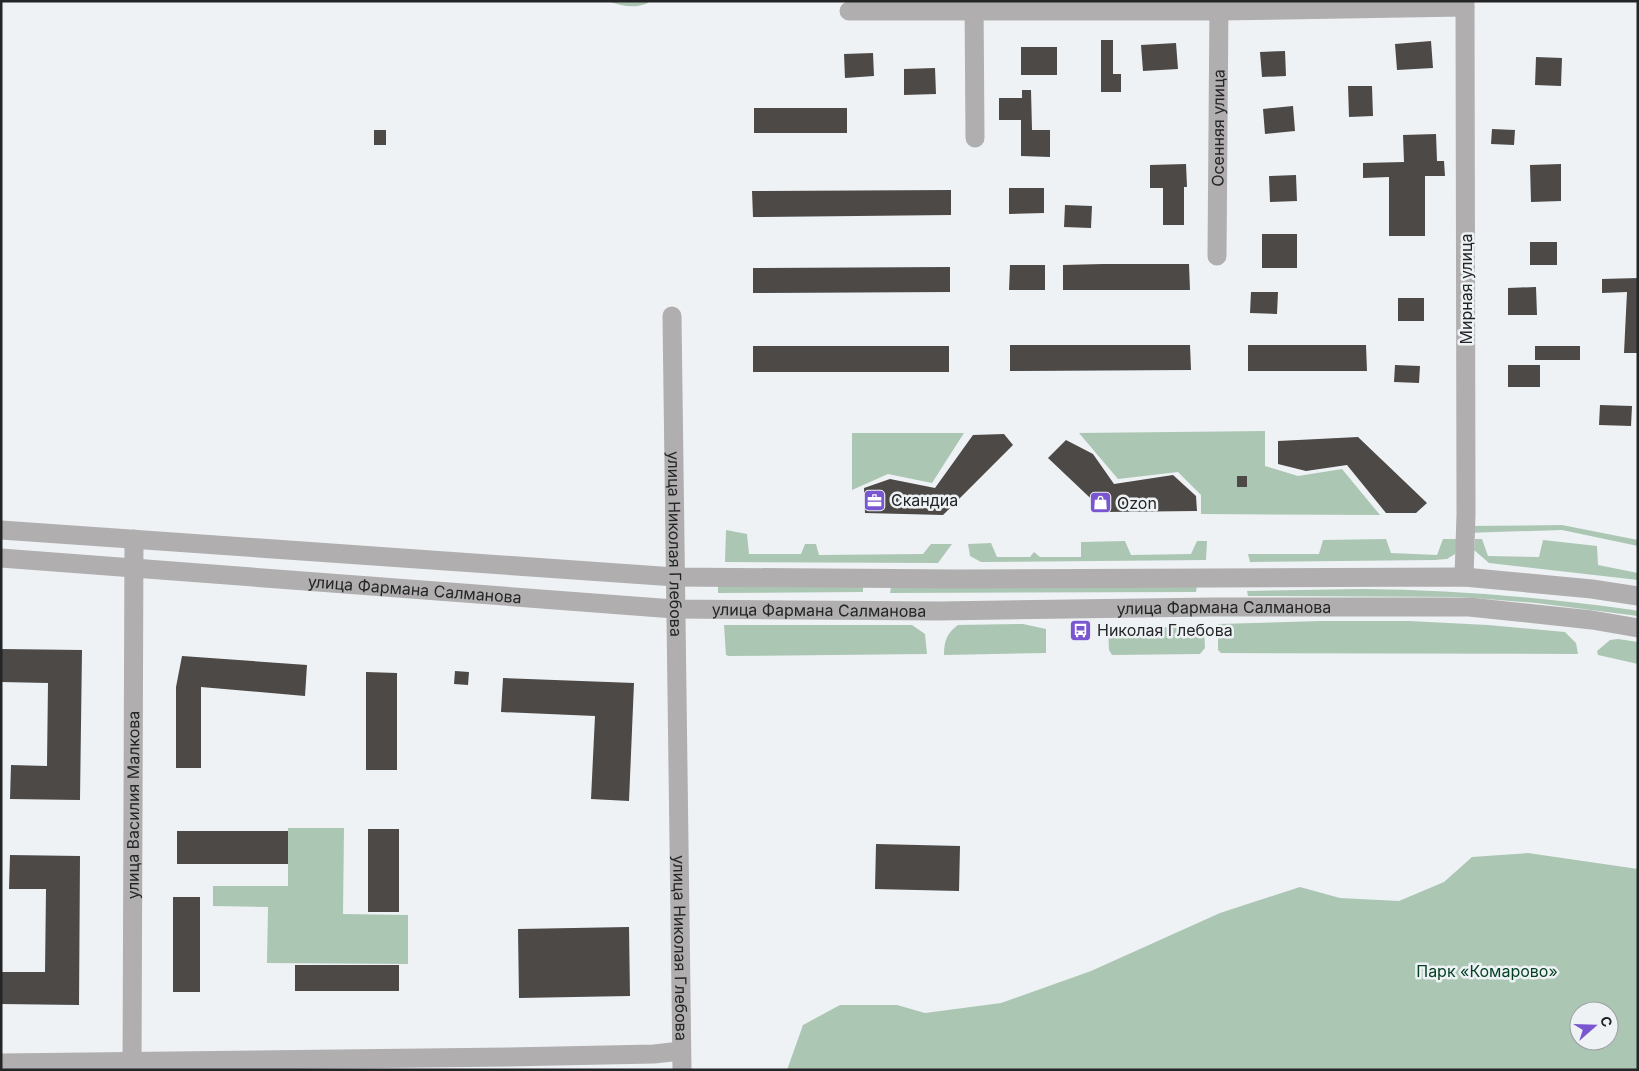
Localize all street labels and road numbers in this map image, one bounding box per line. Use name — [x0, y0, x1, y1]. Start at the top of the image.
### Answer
street label: Осенняя улица — [1208, 69, 1228, 187]
street label: Мирная улица — [1456, 234, 1476, 345]
street label: улица Николая Глебова — [664, 451, 686, 637]
street label: улица Фармана Салманова — [307, 571, 523, 607]
street label: улица Фармана Салманова — [1117, 597, 1331, 618]
street label: улица Фармана Салманова — [712, 599, 926, 621]
street label: улица Василия Малкова — [123, 711, 143, 899]
street label: улица Николая Глебова — [669, 855, 692, 1041]

